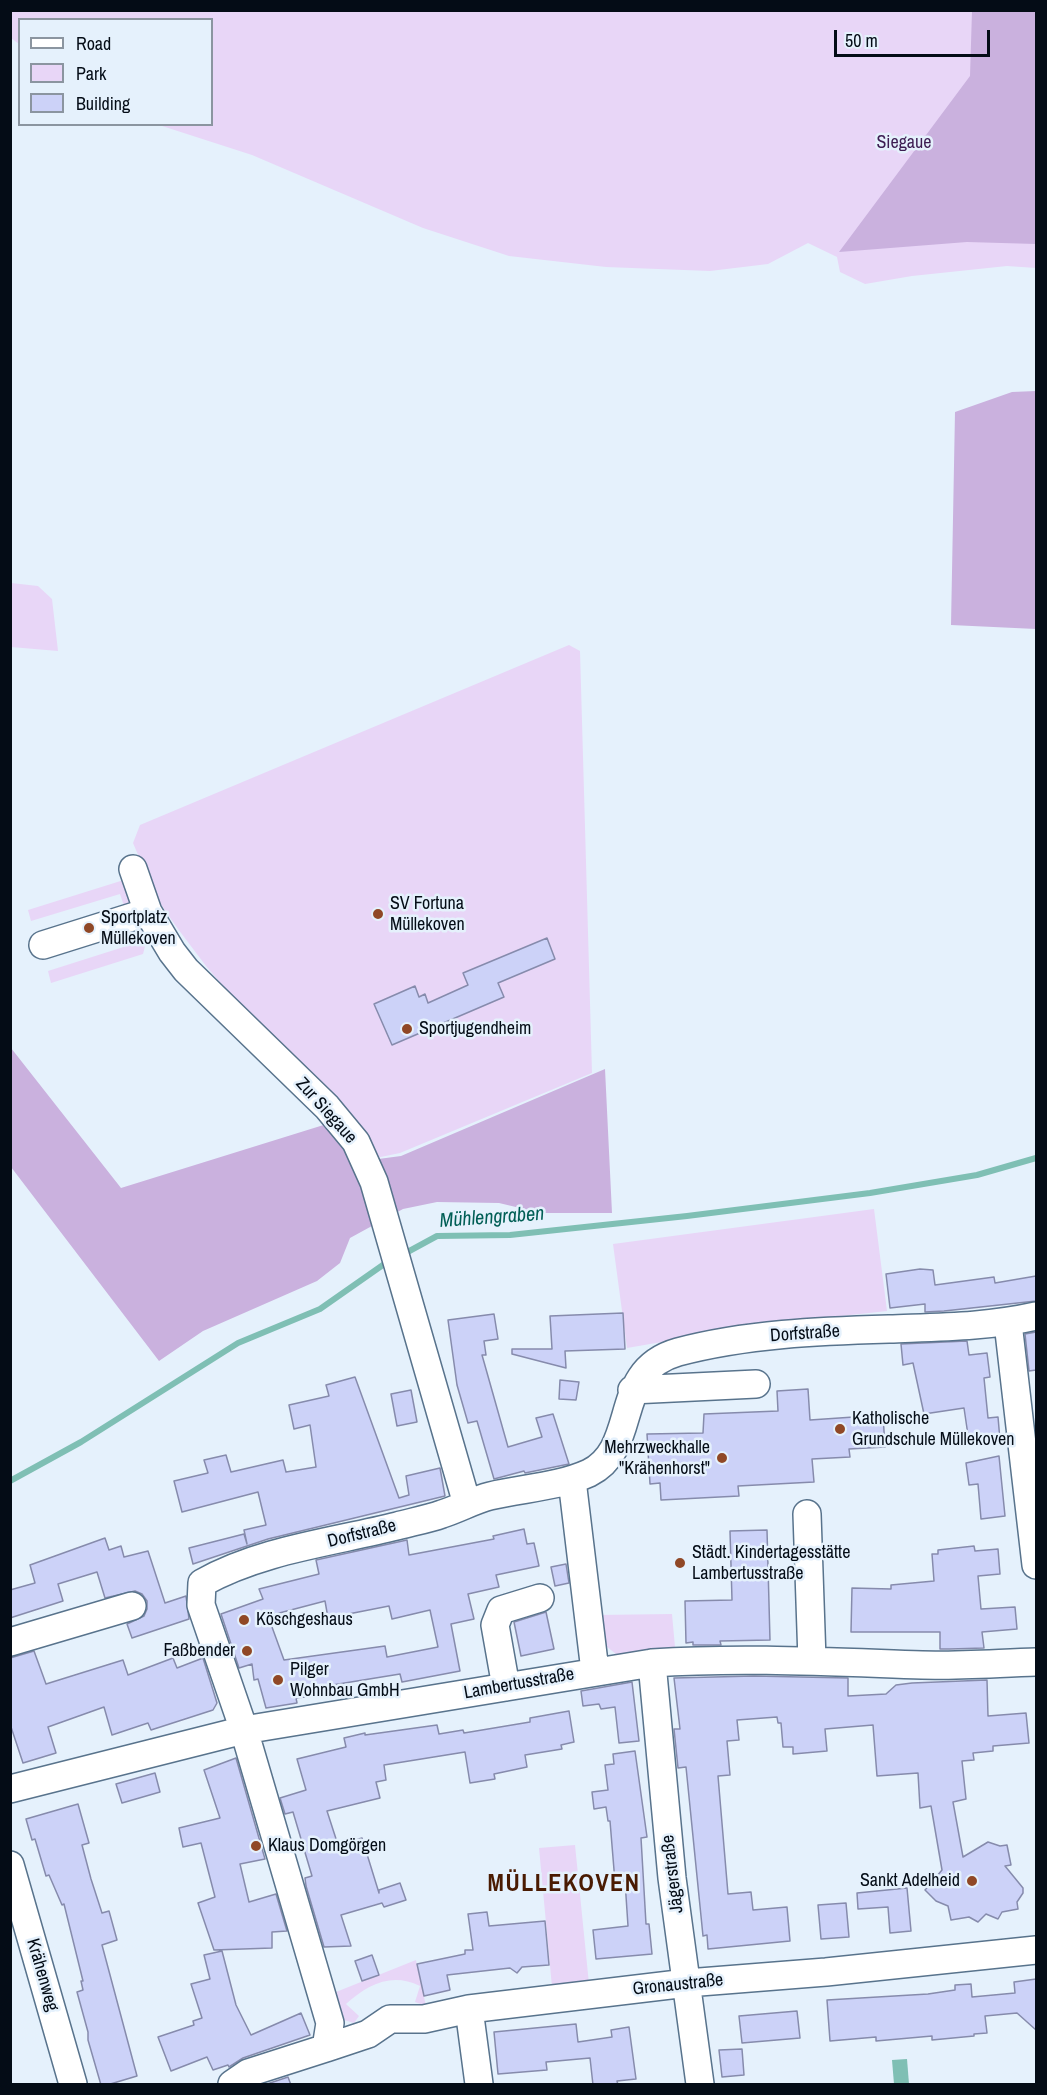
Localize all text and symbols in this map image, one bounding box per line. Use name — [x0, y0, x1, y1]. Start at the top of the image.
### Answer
legend — [18, 18, 213, 126]
scale bar — [837, 18, 993, 56]
text: 50 m — [845, 28, 878, 53]
text: Road — [76, 31, 111, 56]
text: Park — [76, 61, 106, 86]
text: Building — [76, 91, 130, 116]
park label: Siegaue — [877, 132, 931, 154]
place label: SV Fortuna Müllekoven — [390, 893, 465, 936]
place label: Sportplatz Müllekoven — [101, 907, 176, 950]
marker: SV Fortuna Müllekoven — [371, 907, 385, 921]
marker: Sportplatz Müllekoven — [82, 921, 96, 935]
place label: Sportjugendheim — [419, 1018, 531, 1040]
marker: Sportjugendheim — [400, 1022, 414, 1036]
street label: Zur Siegaue — [291, 1074, 361, 1148]
water label: Mühlengraben — [439, 1202, 545, 1234]
street label: Dorfstraße — [769, 1321, 841, 1347]
place label: Katholische Grundschule Müllekoven — [852, 1408, 1014, 1450]
marker: Katholische Grundschule Müllekoven — [833, 1422, 847, 1436]
place label: Mehrzweckhalle "Krähenhorst" — [604, 1437, 710, 1480]
marker: Mehrzweckhalle "Krähenhorst" — [715, 1451, 729, 1465]
street label: Dorfstraße — [326, 1515, 398, 1553]
place label: Städt. Kindertagesstätte Lambertusstraße — [692, 1542, 850, 1584]
marker: Städt. Kindertagesstätte Lambertusstraße — [673, 1556, 687, 1570]
place label: Köschgeshaus — [256, 1609, 353, 1631]
marker: Köschgeshaus — [237, 1613, 251, 1627]
place label: Faßbender — [164, 1640, 235, 1662]
marker: Faßbender — [240, 1644, 254, 1658]
place label: Pilger Wohnbau GmbH — [290, 1659, 400, 1702]
street label: Lambertusstraße — [462, 1664, 576, 1704]
marker: Pilger Wohnbau GmbH — [271, 1673, 285, 1687]
street label: Jägerstraße — [657, 1834, 689, 1914]
place label: Klaus Domgörgen — [268, 1835, 386, 1857]
marker: Klaus Domgörgen — [249, 1839, 263, 1853]
place label: Sankt Adelheid — [860, 1870, 960, 1892]
district label: MÜLLEKOVEN — [488, 1871, 640, 1899]
marker: Sankt Adelheid — [965, 1874, 979, 1888]
street label: Krähenweg — [21, 1936, 63, 2014]
street label: Gronaustraße — [632, 1969, 724, 2001]

